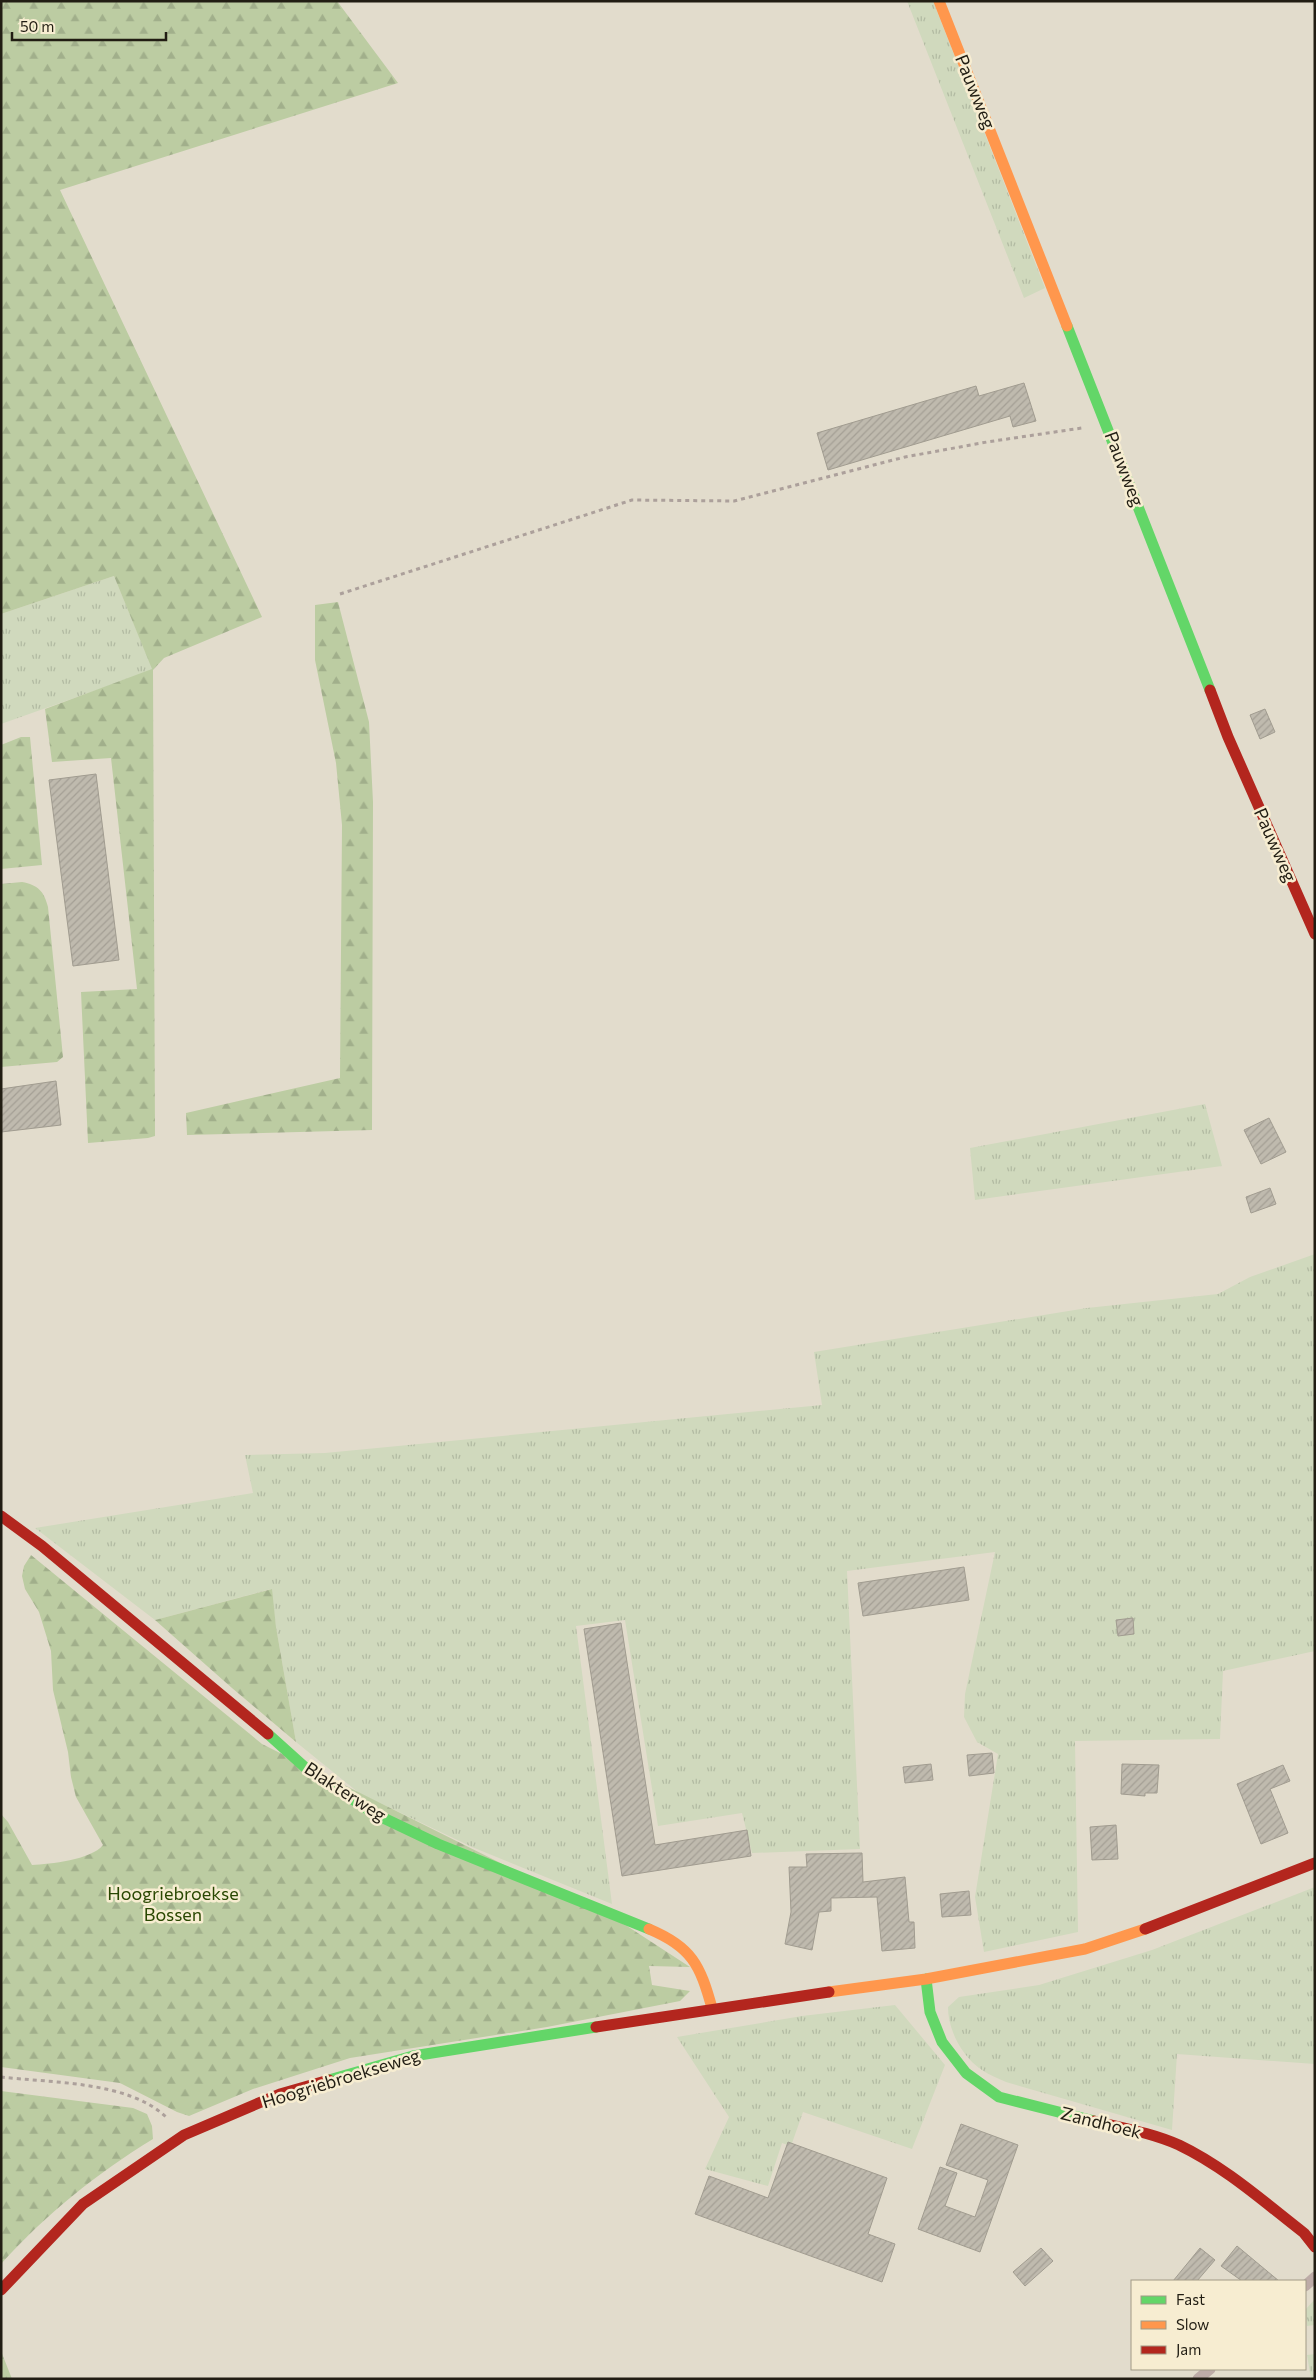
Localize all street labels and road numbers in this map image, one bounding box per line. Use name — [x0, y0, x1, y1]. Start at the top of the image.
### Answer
street label: Pauwweg — [951, 51, 1001, 132]
street label: Pauwweg — [1101, 428, 1149, 509]
street label: Pauwweg — [1250, 804, 1302, 885]
street label: Blakterweg — [301, 1757, 391, 1826]
street label: Hoogriebroekseweg — [259, 2043, 423, 2113]
street label: Zandhoek — [1059, 2101, 1144, 2143]

